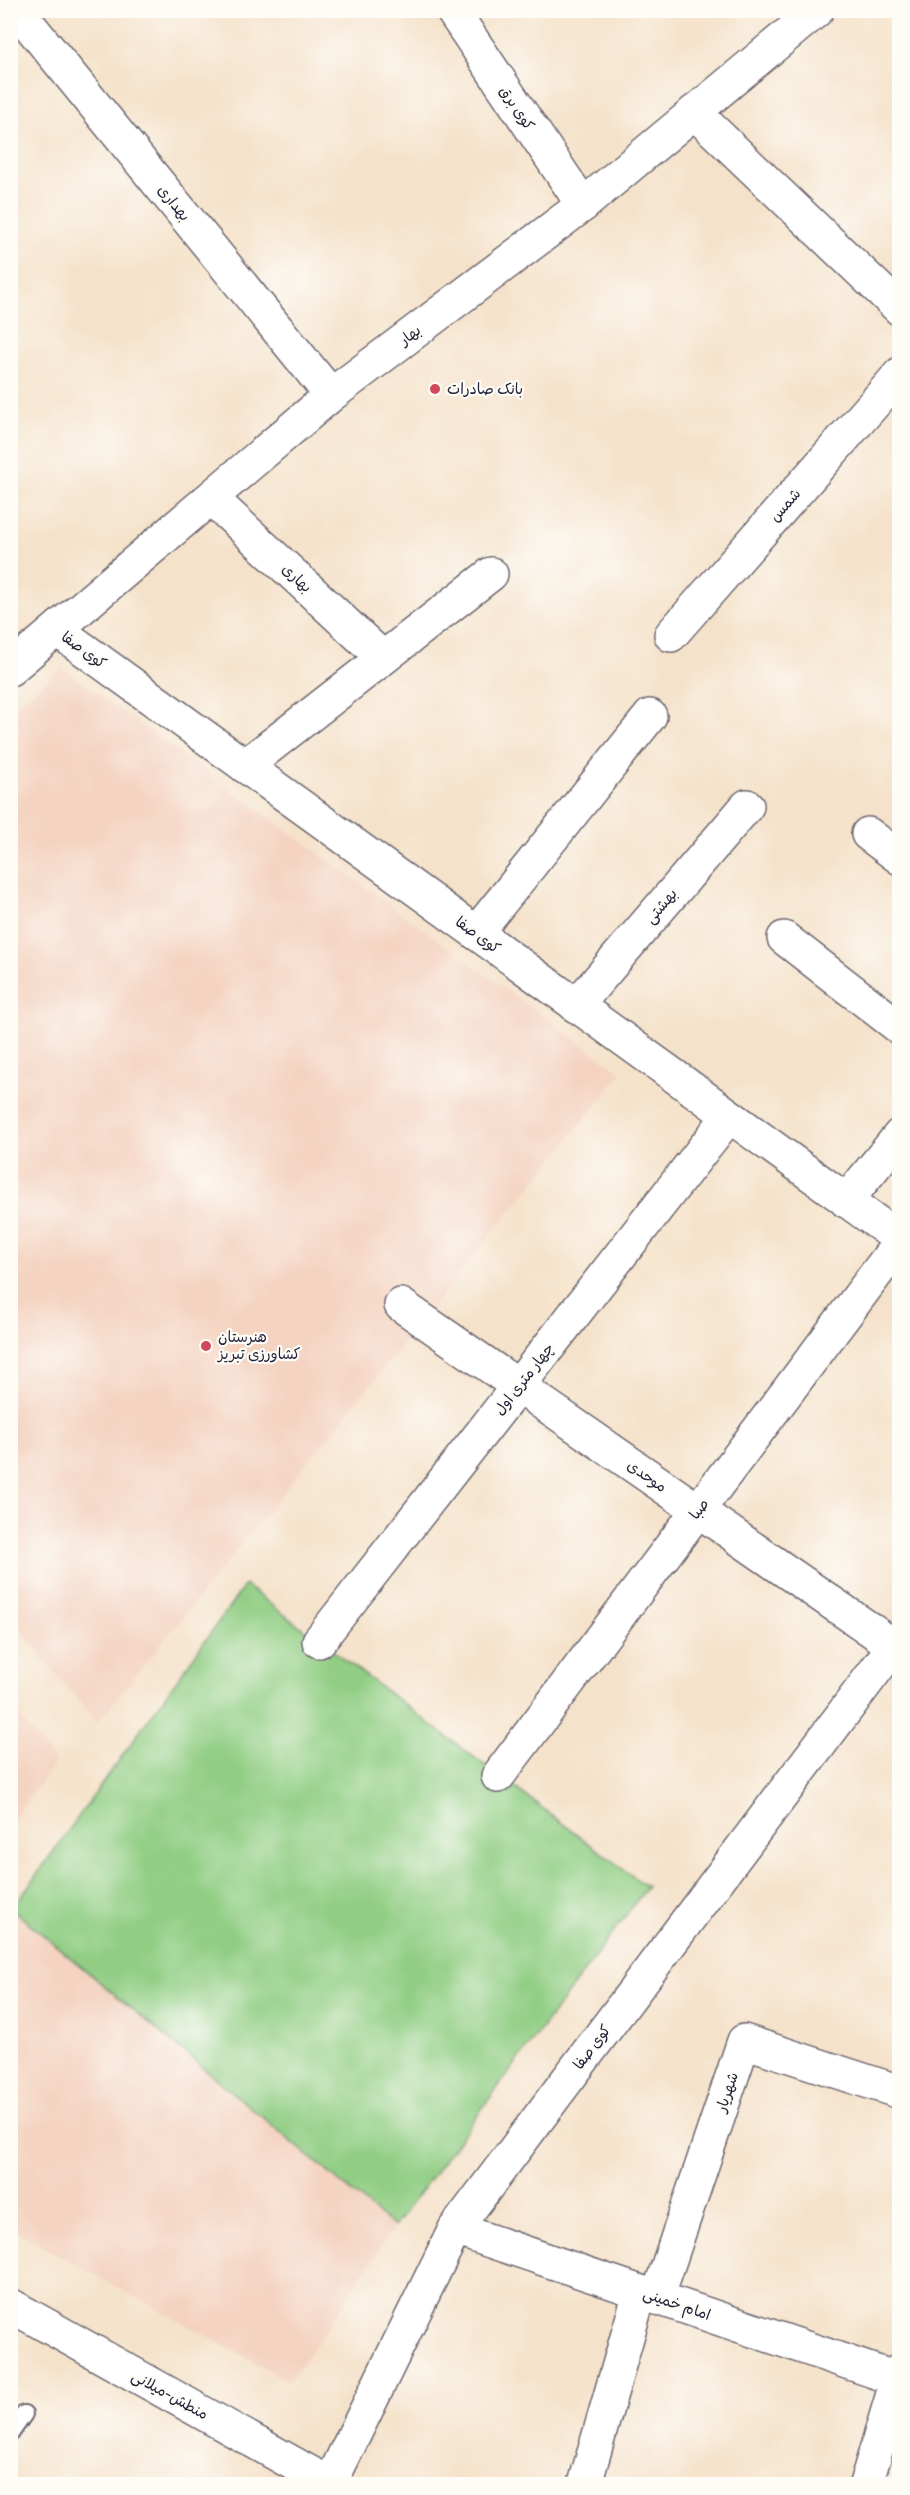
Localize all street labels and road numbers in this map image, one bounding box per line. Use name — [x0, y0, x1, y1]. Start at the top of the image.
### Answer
street label: کوی برق — [495, 83, 538, 134]
street label: بهداری — [153, 181, 194, 225]
street label: بهار — [395, 321, 425, 350]
street label: شمس — [766, 485, 805, 526]
street label: بهاری — [278, 560, 316, 597]
street label: کوی صفا — [57, 628, 110, 673]
street label: بهشتی — [641, 885, 682, 928]
street label: کوی صفا — [451, 913, 504, 958]
street label: چهار متری اول — [490, 1339, 559, 1419]
street label: موحدی — [623, 1456, 670, 1497]
street label: صبا — [685, 1495, 713, 1524]
street label: کوی صفا — [569, 2021, 615, 2073]
street label: شهریار — [712, 2070, 743, 2116]
street label: امام خمینی — [640, 2284, 713, 2326]
street label: منطش-میلانی — [128, 2367, 211, 2424]

